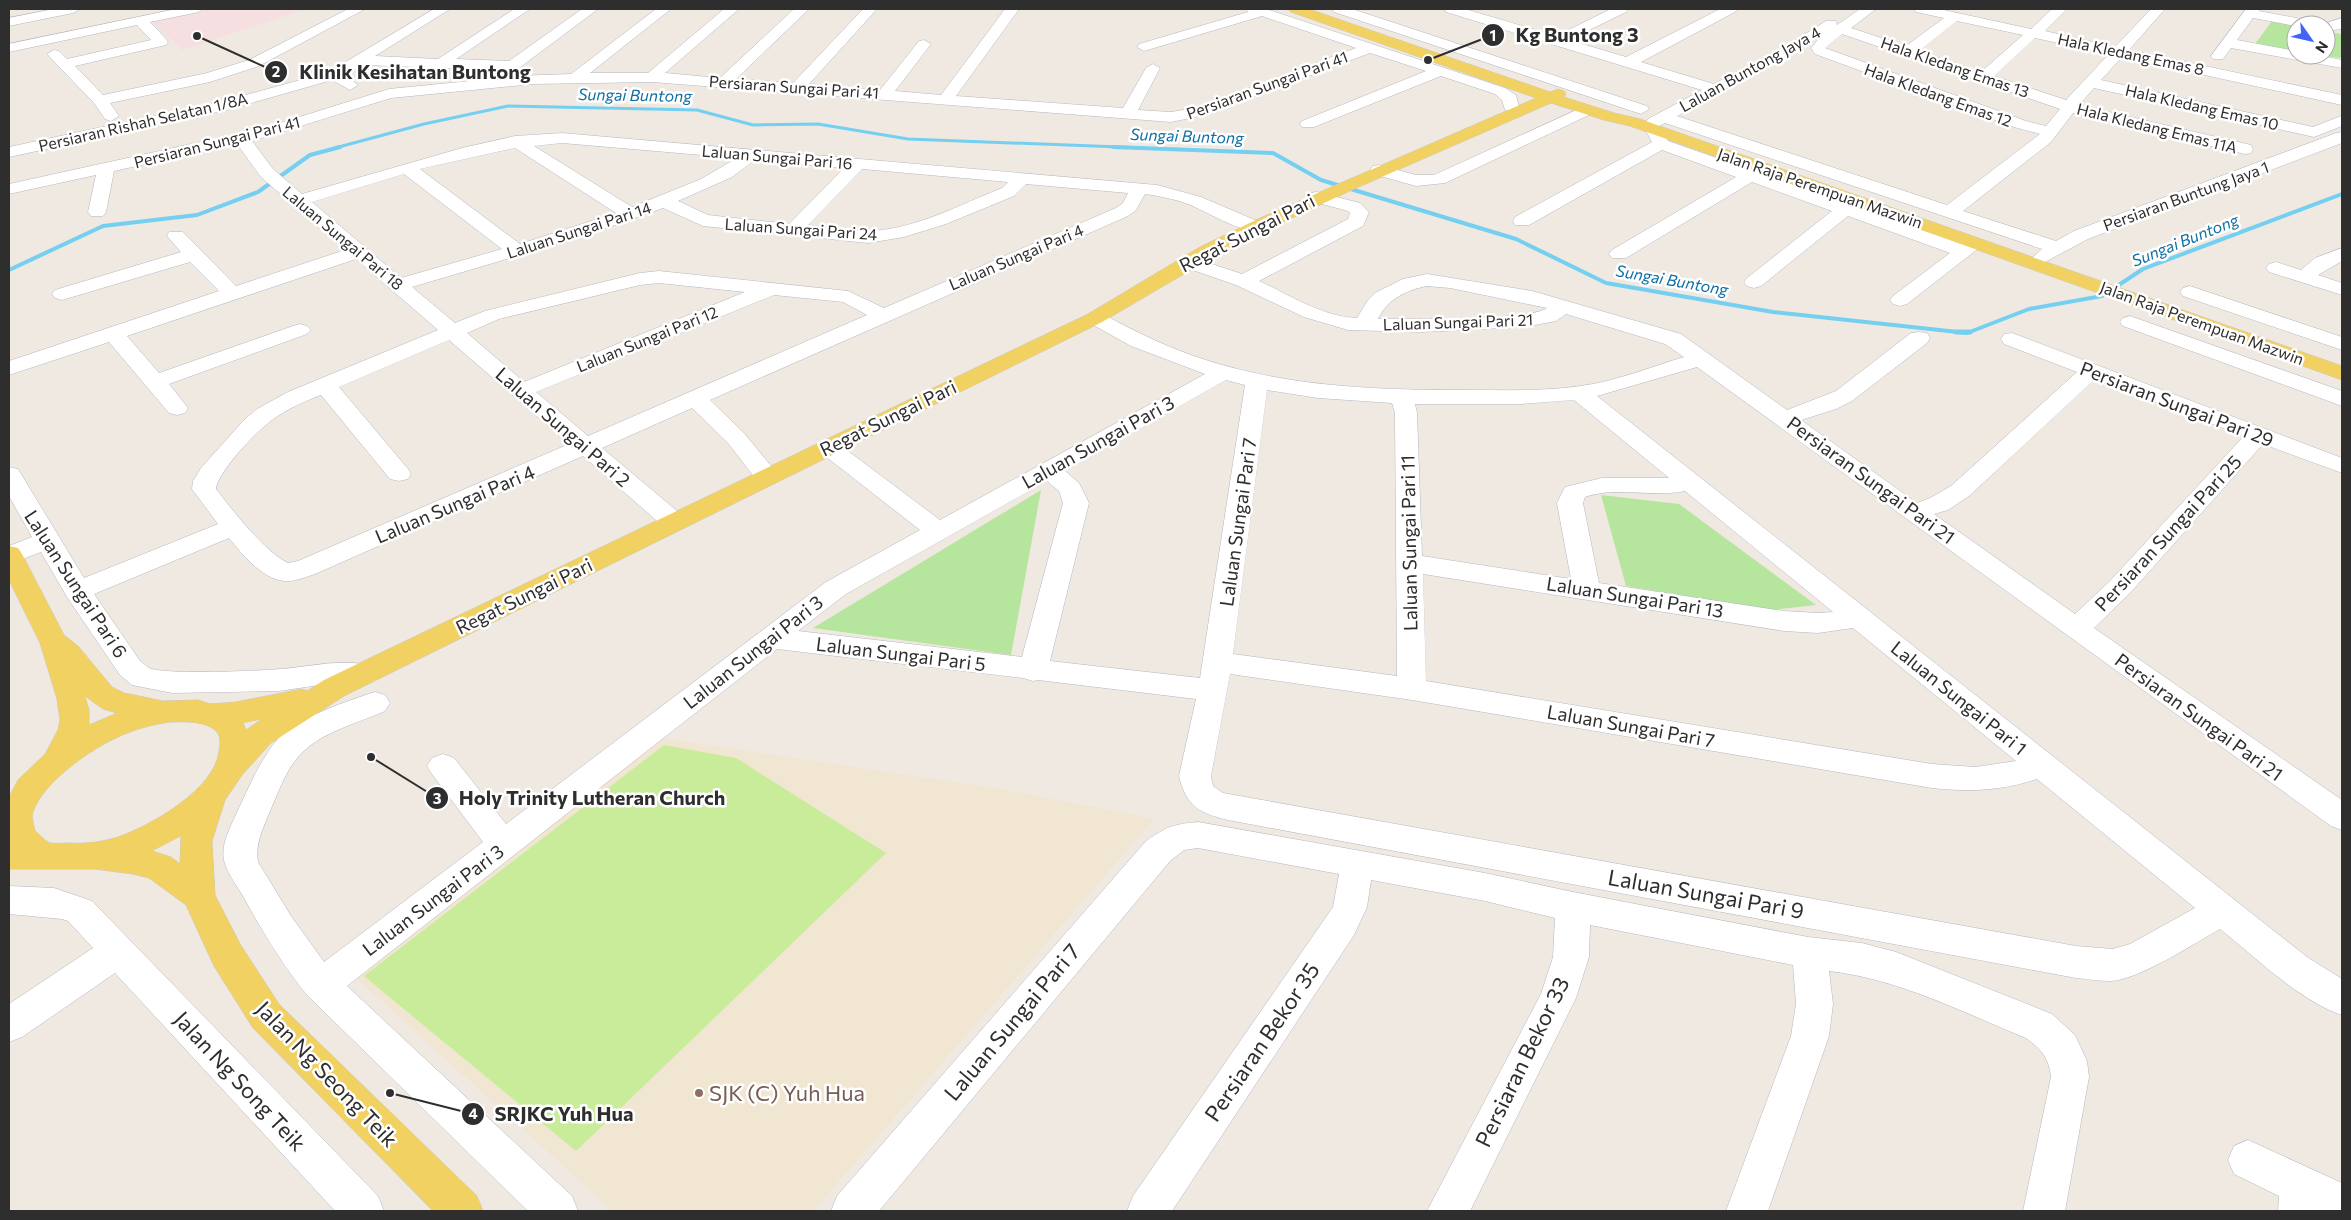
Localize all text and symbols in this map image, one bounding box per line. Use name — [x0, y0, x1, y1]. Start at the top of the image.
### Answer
north arrow — [2286, 15, 2336, 65]
callout: Kg Buntong 3 — [1480, 18, 1648, 53]
text: Kg Buntong 3 — [1515, 22, 1639, 46]
street label: Laluan Buntong Jaya 4 — [1676, 22, 1824, 115]
text: 1 — [1490, 26, 1496, 44]
street label: Hala Kledang Emas 8 — [2056, 29, 2206, 78]
street label: Hala Kledang Emas 13 — [1878, 32, 2032, 101]
text: N — [2312, 38, 2332, 57]
street label: Persiaran Sungai Pari 41 — [1184, 46, 1350, 123]
callout: Klinik Kesihatan Buntong — [264, 54, 540, 89]
text: Klinik Kesihatan Buntong — [299, 59, 531, 83]
street label: Hala Kledang Emas 12 — [1862, 59, 2015, 130]
text: 2 — [272, 62, 280, 80]
street label: Persiaran Sungai Pari 41 — [708, 71, 880, 102]
street label: Hala Kledang Emas 10 — [2123, 80, 2281, 133]
water label: Sungai Buntong — [578, 84, 693, 105]
street label: Persiaran Rishah Selatan 1/8A — [36, 88, 249, 155]
street label: Hala Kledang Emas 11A — [2075, 98, 2239, 157]
street label: Persiaran Sungai Pari 41 — [132, 112, 302, 171]
water label: Sungai Buntong — [1130, 124, 1246, 147]
street label: Laluan Sungai Pari 16 — [701, 140, 853, 173]
street label: Jalan Raja Perempuan Mazwin — [1715, 143, 1925, 232]
street label: Persiaran Buntung Jaya 1 — [2100, 157, 2271, 234]
street label: Laluan Sungai Pari 18 — [279, 182, 407, 294]
street label: Regat Sungai Pari — [1175, 188, 1318, 277]
street label: Laluan Sungai Pari 14 — [504, 197, 654, 262]
water label: Sungai Buntong — [2128, 209, 2242, 270]
street label: Laluan Sungai Pari 24 — [724, 214, 878, 243]
street label: Laluan Sungai Pari 4 — [946, 219, 1086, 293]
water label: Sungai Buntong — [1614, 260, 1731, 299]
street label: Jalan Raja Perempuan Mazwin — [2098, 277, 2307, 368]
street label: Laluan Sungai Pari 12 — [574, 302, 720, 376]
street label: Laluan Sungai Pari 21 — [1382, 309, 1533, 334]
street label: Persiaran Sungai Pari 29 — [2077, 356, 2277, 451]
street label: Laluan Sungai Pari 2 — [491, 362, 635, 491]
street label: Regat Sungai Pari — [816, 375, 960, 461]
street label: Laluan Sungai Pari 3 — [1017, 390, 1178, 493]
street label: Persiaran Sungai Pari 21 — [1783, 411, 1960, 548]
street label: Laluan Sungai Pari 7 — [1214, 436, 1261, 608]
street label: Persiaran Sungai Pari 25 — [2089, 450, 2246, 615]
street label: Laluan Sungai Pari 11 — [1395, 455, 1422, 631]
street label: Laluan Sungai Pari 4 — [371, 459, 538, 548]
street label: Laluan Sungai Pari 6 — [20, 506, 133, 662]
street label: Regat Sungai Pari — [452, 553, 596, 639]
street label: Laluan Sungai Pari 13 — [1545, 571, 1725, 622]
street label: Laluan Sungai Pari 3 — [678, 590, 827, 713]
street label: Laluan Sungai Pari 5 — [815, 632, 987, 675]
street label: Laluan Sungai Pari 1 — [1887, 636, 2032, 759]
street label: Persiaran Sungai Pari 21 — [2111, 648, 2288, 785]
street label: Laluan Sungai Pari 7 — [1545, 699, 1717, 752]
callout: Holy Trinity Lutheran Church — [424, 781, 736, 816]
text: Holy Trinity Lutheran Church — [459, 785, 725, 809]
text: 3 — [433, 789, 442, 807]
street label: Laluan Sungai Pari 3 — [358, 839, 508, 960]
street label: Laluan Sungai Pari 9 — [1606, 863, 1806, 924]
street label: Laluan Sungai Pari 7 — [938, 938, 1085, 1106]
street label: Persiaran Bekor 35 — [1198, 957, 1325, 1126]
street label: Persiaran Bekor 33 — [1469, 972, 1574, 1151]
street label: Jalan Ng Seong Teik — [251, 995, 404, 1152]
street label: Jalan Ng Song Teik — [169, 1005, 312, 1156]
place label: SJK (C) Yuh Hua — [709, 1079, 865, 1106]
marker: SJK (C) Yuh Hua — [693, 1087, 705, 1099]
callout: SRJKC Yuh Hua — [460, 1096, 644, 1131]
text: SRJKC Yuh Hua — [495, 1101, 633, 1125]
text: 4 — [468, 1104, 478, 1122]

